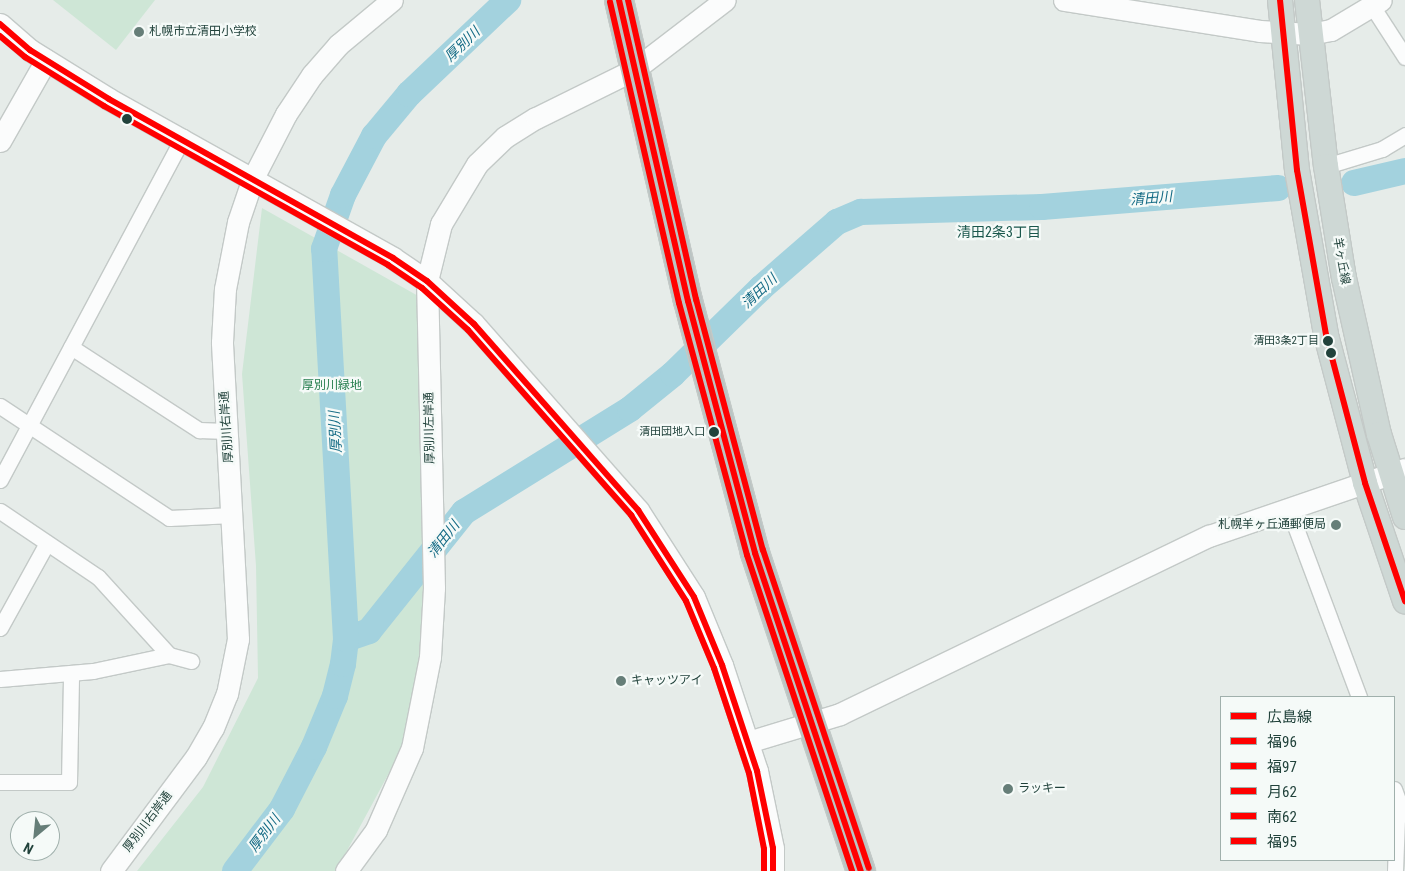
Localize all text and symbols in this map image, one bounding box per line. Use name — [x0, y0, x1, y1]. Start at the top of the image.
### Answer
water label: 厚別川 — [441, 23, 483, 65]
place label: 札幌市立清田小学校 — [149, 25, 257, 39]
marker: 札幌市立清田小学校 — [133, 26, 145, 38]
unlabelled marker — [122, 114, 132, 124]
water label: 清田川 — [1129, 188, 1173, 208]
district label: 清田2条3丁目 — [957, 224, 1041, 240]
street label: 羊ヶ丘線 — [1330, 236, 1352, 286]
water label: 清田川 — [738, 271, 780, 311]
place label: 清田3条2丁目 — [1253, 334, 1319, 348]
marker: 清田3条2丁目 — [1323, 336, 1333, 346]
unlabelled marker — [1326, 348, 1336, 358]
park label: 厚別川緑地 — [302, 379, 362, 393]
street label: 厚別川右岸通 — [217, 391, 237, 463]
street label: 厚別川左岸通 — [422, 392, 438, 464]
water label: 厚別川 — [326, 411, 344, 453]
place label: 清田団地入口 — [639, 425, 705, 439]
marker: 清田団地入口 — [709, 427, 719, 437]
water label: 清田川 — [423, 517, 463, 561]
place label: 札幌羊ヶ丘通郵便局 — [1218, 518, 1326, 532]
marker: 札幌羊ヶ丘通郵便局 — [1330, 519, 1342, 531]
place label: キャッツアイ — [631, 674, 703, 688]
marker: キャッツアイ — [615, 675, 627, 687]
legend — [1220, 696, 1395, 861]
text: 広島線 — [1267, 708, 1312, 726]
text: 福96 — [1267, 733, 1297, 751]
text: 福97 — [1267, 758, 1297, 776]
place label: ラッキー — [1018, 782, 1066, 796]
marker: ラッキー — [1002, 783, 1014, 795]
text: 月62 — [1267, 783, 1297, 801]
street label: 厚別川右岸通 — [121, 789, 175, 855]
text: 南62 — [1267, 808, 1297, 826]
north arrow — [10, 811, 60, 861]
water label: 厚別川 — [245, 811, 283, 855]
text: 福95 — [1267, 833, 1297, 851]
text: N — [21, 839, 36, 857]

